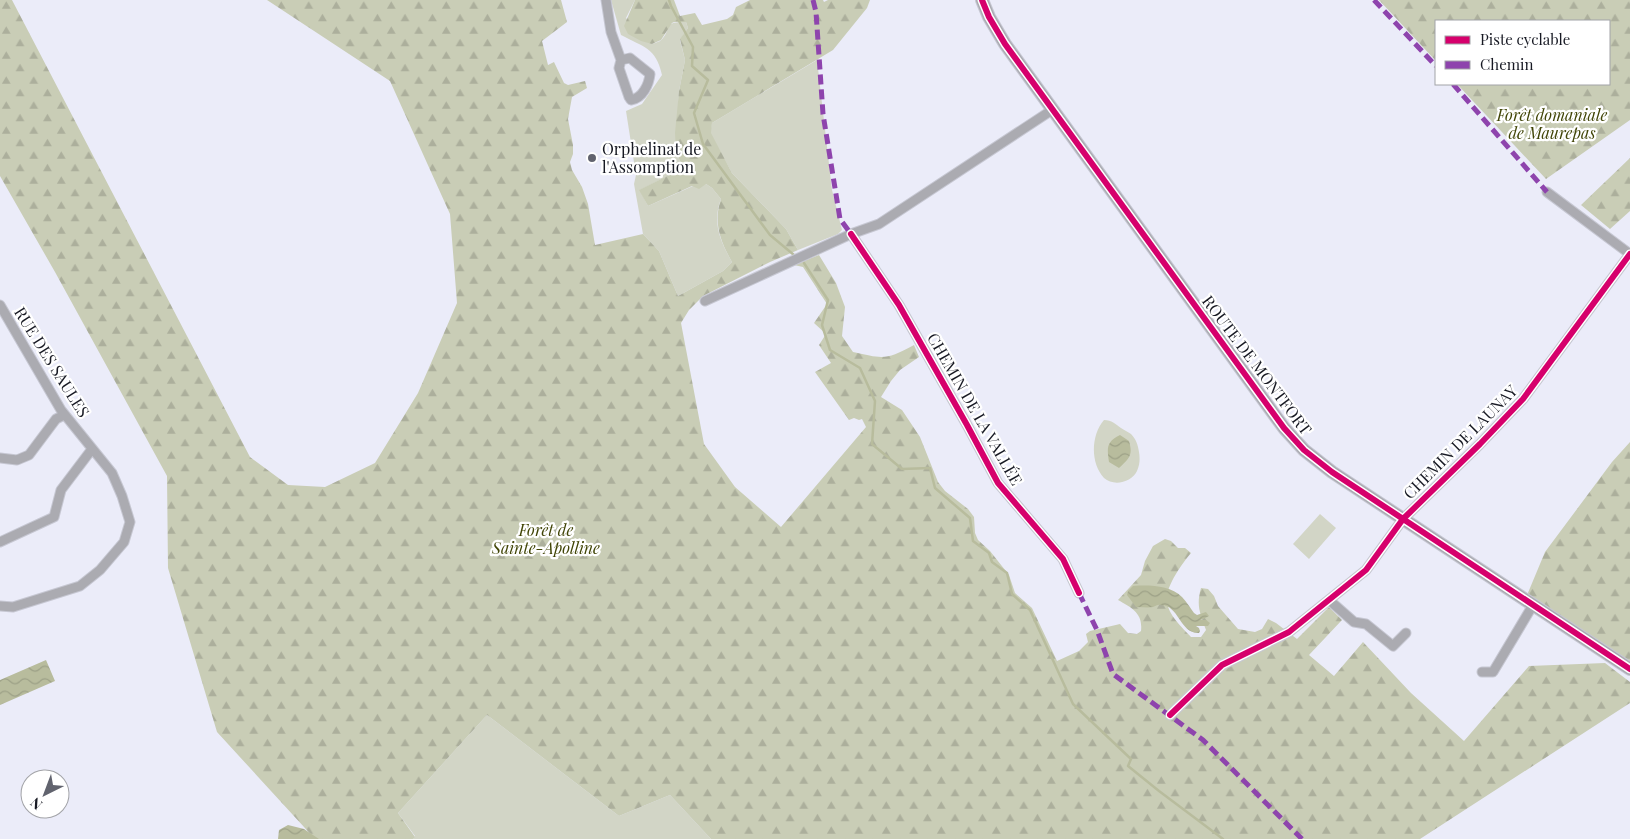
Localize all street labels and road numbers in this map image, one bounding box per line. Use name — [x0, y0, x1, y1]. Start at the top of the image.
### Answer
street label: ROUTE DE MONTFORT — [1198, 291, 1317, 439]
street label: RUE DES SAULES — [10, 303, 95, 421]
street label: CHEMIN DE LA VALLÉE — [923, 329, 1028, 489]
street label: CHEMIN DE LAUNAY — [1398, 380, 1522, 503]

